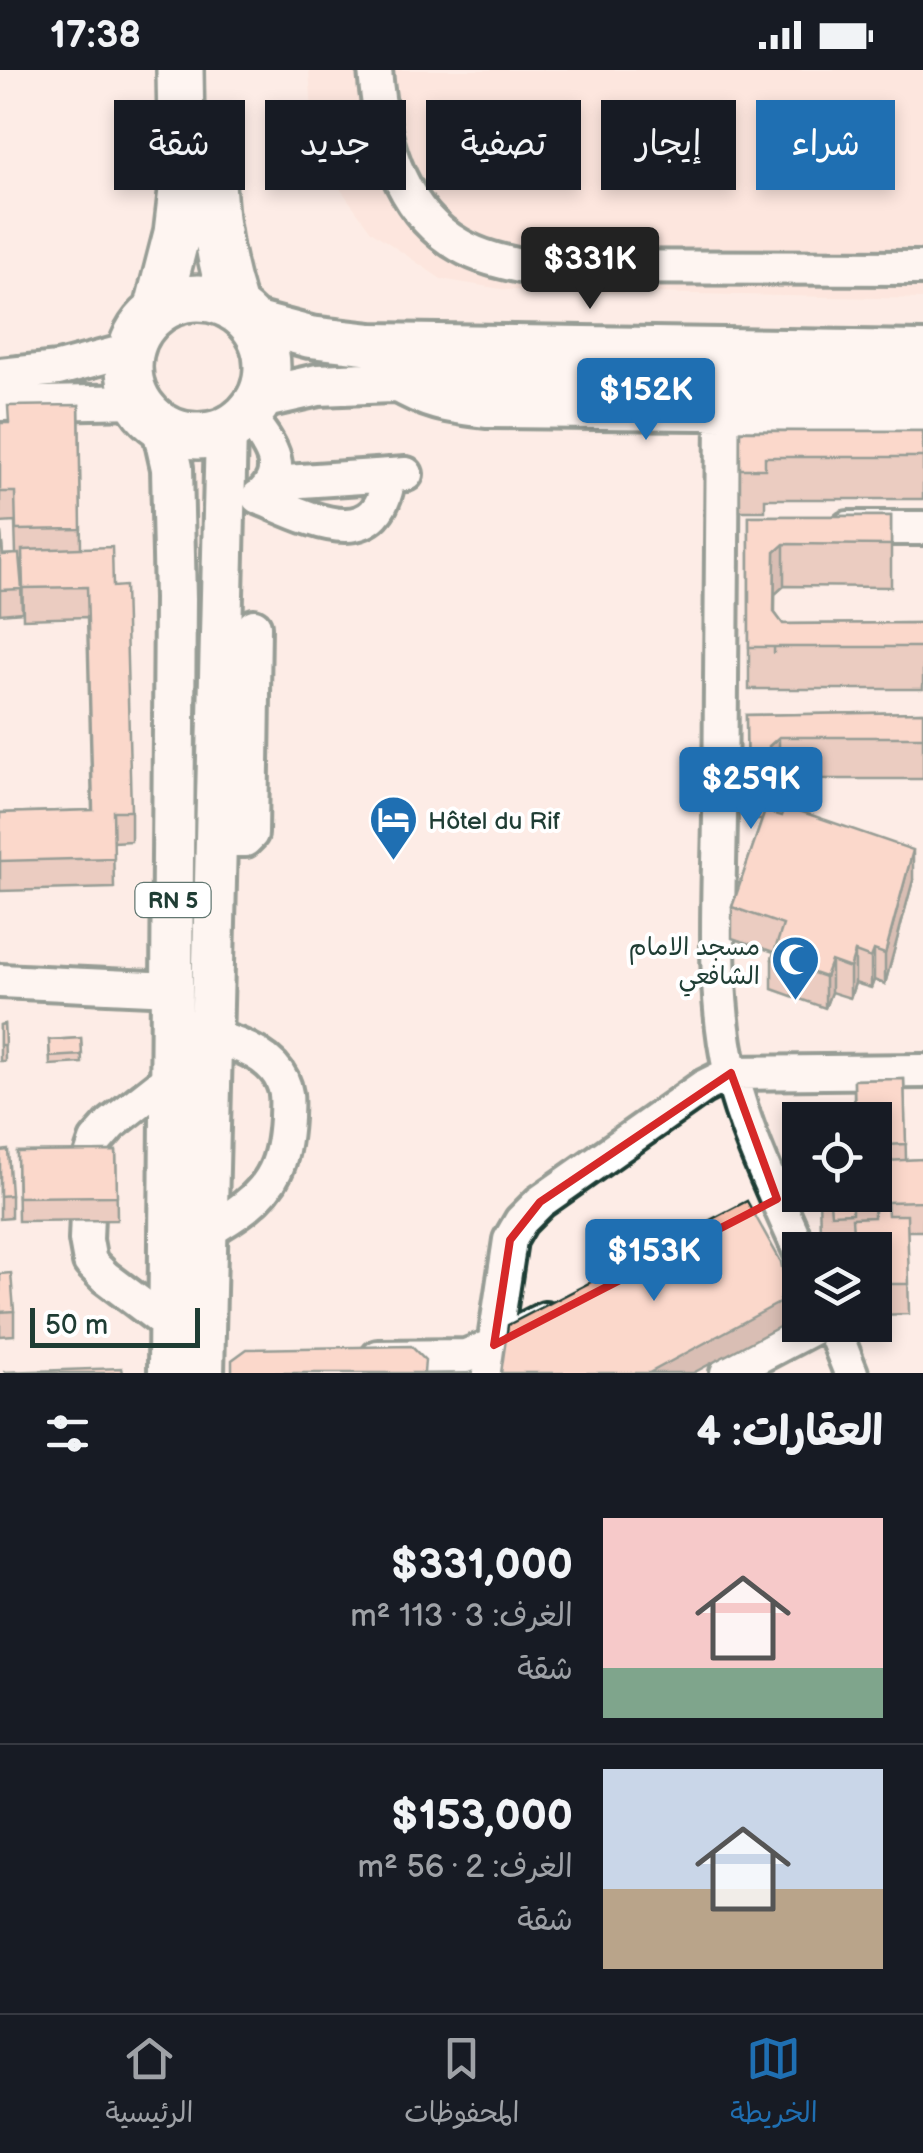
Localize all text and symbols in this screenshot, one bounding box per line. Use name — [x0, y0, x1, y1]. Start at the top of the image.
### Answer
text: 17:38 — [50, 13, 141, 58]
chip: شقة — [114, 100, 245, 190]
chip: جديد — [265, 100, 406, 190]
chip: تصفية — [426, 100, 581, 190]
chip: إيجار — [601, 100, 736, 190]
chip: شراء — [756, 100, 895, 190]
pin: $331K — [520, 227, 660, 312]
text: $331K — [543, 240, 637, 279]
pin: $152K — [576, 358, 716, 443]
text: $152K — [599, 371, 693, 410]
pin: $259K — [681, 747, 821, 832]
text: $259K — [701, 760, 801, 799]
hotel icon: Hôtel du Rif — [367, 794, 419, 862]
place label: Hôtel du Rif — [428, 806, 561, 837]
road number: RN 5 — [136, 883, 210, 917]
place label: مسجد الامام الشافعي — [629, 932, 760, 997]
mosque icon: مسجد الامام الشافعي — [769, 934, 821, 1002]
map controls — [782, 1102, 892, 1342]
button: locate — [782, 1102, 892, 1212]
pin: $153K — [584, 1219, 724, 1304]
text: $153K — [607, 1232, 701, 1271]
button: layers — [782, 1232, 892, 1342]
scale bar — [30, 1303, 200, 1348]
text: 50 m — [45, 1309, 108, 1342]
icon: filters — [40, 1406, 95, 1461]
text: العقارات: 4 — [696, 1407, 883, 1458]
text: $331,000 — [391, 1540, 573, 1591]
icon: home — [683, 1558, 803, 1678]
text: الغرف: 3 · 113 m² — [350, 1597, 573, 1636]
text: شقة — [517, 1650, 573, 1689]
text: $153,000 — [391, 1791, 573, 1842]
icon: home — [683, 1809, 803, 1929]
text: الغرف: 2 · 56 m² — [358, 1848, 573, 1887]
text: شقة — [517, 1901, 573, 1940]
tab: الرئيسية — [105, 2031, 193, 2137]
tab: المحفوظات — [404, 2031, 519, 2137]
tab: الخريطة — [730, 2031, 818, 2137]

